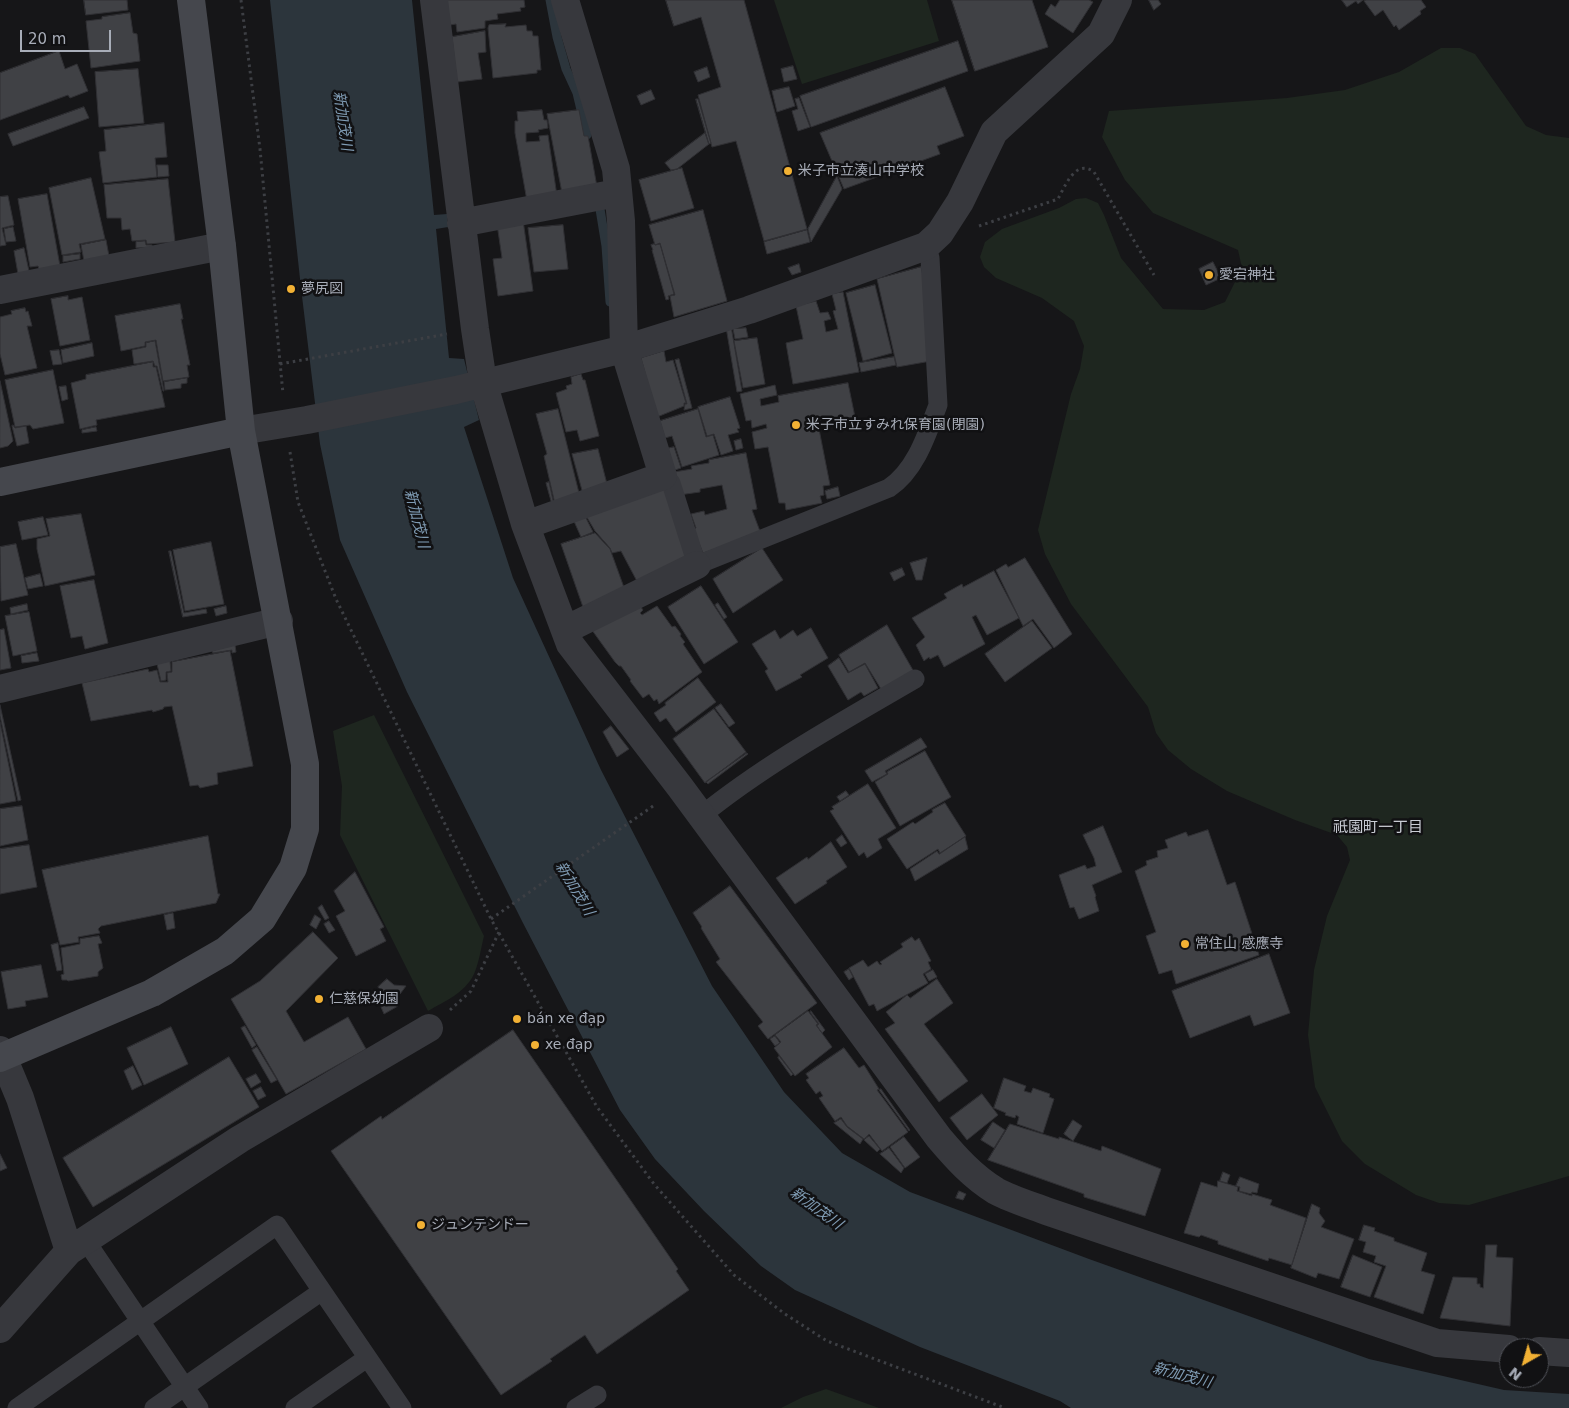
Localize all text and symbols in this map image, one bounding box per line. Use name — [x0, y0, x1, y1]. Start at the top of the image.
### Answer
scale bar — [22, 20, 114, 52]
text: 20 m — [28, 30, 66, 48]
water label: 新加茂川 — [329, 90, 355, 152]
place label: 米子市立湊山中学校 — [798, 163, 924, 179]
marker: 米子市立湊山中学校 — [782, 165, 794, 177]
place label: 愛宕神社 — [1219, 267, 1275, 283]
marker: 愛宕神社 — [1203, 269, 1215, 281]
place label: 夢尻図 — [301, 281, 343, 297]
marker: 夢尻図 — [285, 283, 297, 295]
place label: 米子市立すみれ保育園(閉園) — [806, 417, 985, 433]
marker: 米子市立すみれ保育園(閉園) — [790, 419, 802, 431]
water label: 新加茂川 — [400, 488, 432, 550]
district label: 祇園町一丁目 — [1333, 819, 1423, 837]
water label: 新加茂川 — [551, 859, 597, 919]
place label: 常住山 感應寺 — [1195, 936, 1283, 952]
marker: 常住山 感應寺 — [1179, 938, 1191, 950]
place label: 仁慈保幼園 — [329, 991, 399, 1007]
marker: 仁慈保幼園 — [313, 993, 325, 1005]
place label: bán xe đạp — [527, 1011, 605, 1027]
marker: bán xe đạp — [511, 1013, 523, 1025]
place label: xe đạp — [545, 1037, 592, 1053]
marker: xe đạp — [529, 1039, 541, 1051]
water label: 新加茂川 — [786, 1184, 846, 1234]
place label: ジュンテンドー — [431, 1217, 529, 1233]
marker: ジュンテンドー — [415, 1219, 427, 1231]
north arrow — [1499, 1338, 1549, 1388]
water label: 新加茂川 — [1151, 1360, 1213, 1392]
text: N — [1506, 1364, 1525, 1384]

